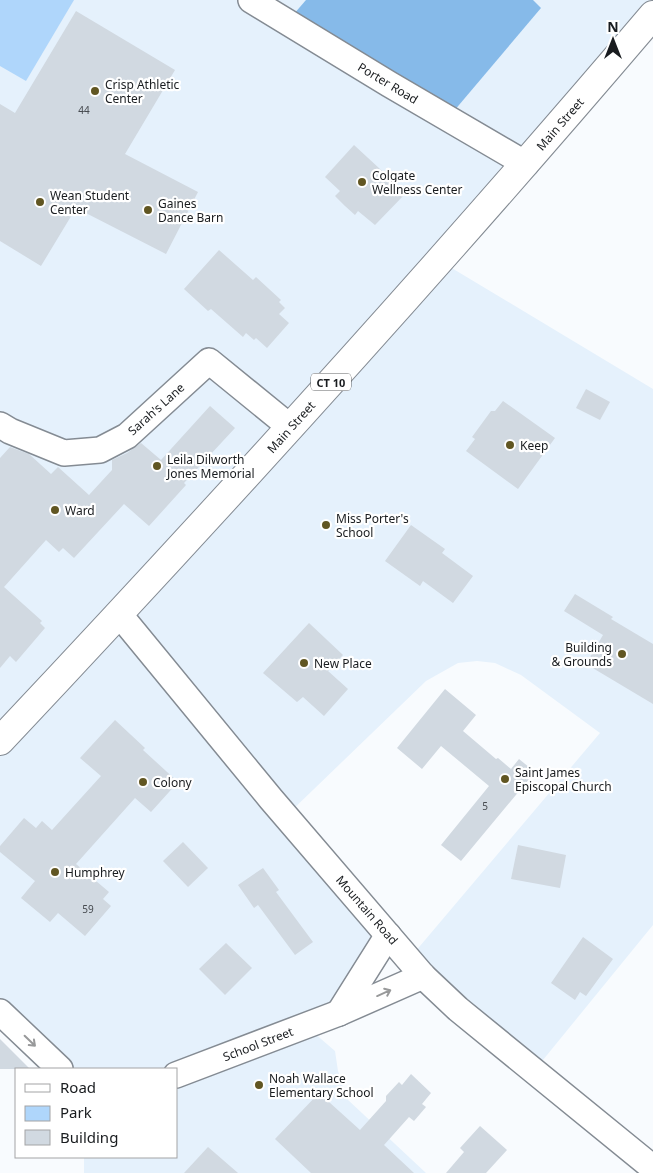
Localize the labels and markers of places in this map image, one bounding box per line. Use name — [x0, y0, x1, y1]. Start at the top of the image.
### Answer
place label: Crisp Athletic Center — [105, 76, 180, 107]
marker: Crisp Athletic Center — [89, 85, 101, 97]
place label: Colgate Wellness Center — [372, 167, 463, 198]
marker: Colgate Wellness Center — [356, 176, 368, 188]
place label: Wean Student Center — [50, 187, 130, 218]
place label: Gaines Dance Barn — [158, 195, 223, 226]
marker: Wean Student Center — [34, 196, 46, 208]
marker: Gaines Dance Barn — [142, 204, 154, 216]
place label: Keep — [520, 437, 548, 454]
marker: Keep — [504, 439, 516, 451]
place label: Leila Dilworth Jones Memorial — [166, 451, 255, 482]
marker: Leila Dilworth Jones Memorial — [151, 460, 163, 472]
place label: Ward — [65, 502, 95, 519]
marker: Ward — [49, 504, 61, 516]
place label: Miss Porter's School — [336, 510, 409, 541]
marker: Miss Porter's School — [320, 519, 332, 531]
place label: Building & Grounds — [551, 639, 612, 670]
marker: Building & Grounds — [616, 648, 628, 660]
place label: New Place — [314, 655, 372, 672]
marker: New Place — [298, 657, 310, 669]
place label: Saint James Episcopal Church — [515, 764, 612, 795]
marker: Saint James Episcopal Church — [499, 773, 511, 785]
place label: Colony — [153, 774, 193, 791]
marker: Colony — [137, 776, 149, 788]
place label: Humphrey — [65, 864, 126, 881]
marker: Humphrey — [49, 866, 61, 878]
place label: Noah Wallace Elementary School — [269, 1070, 374, 1101]
marker: Noah Wallace Elementary School — [253, 1079, 265, 1091]

